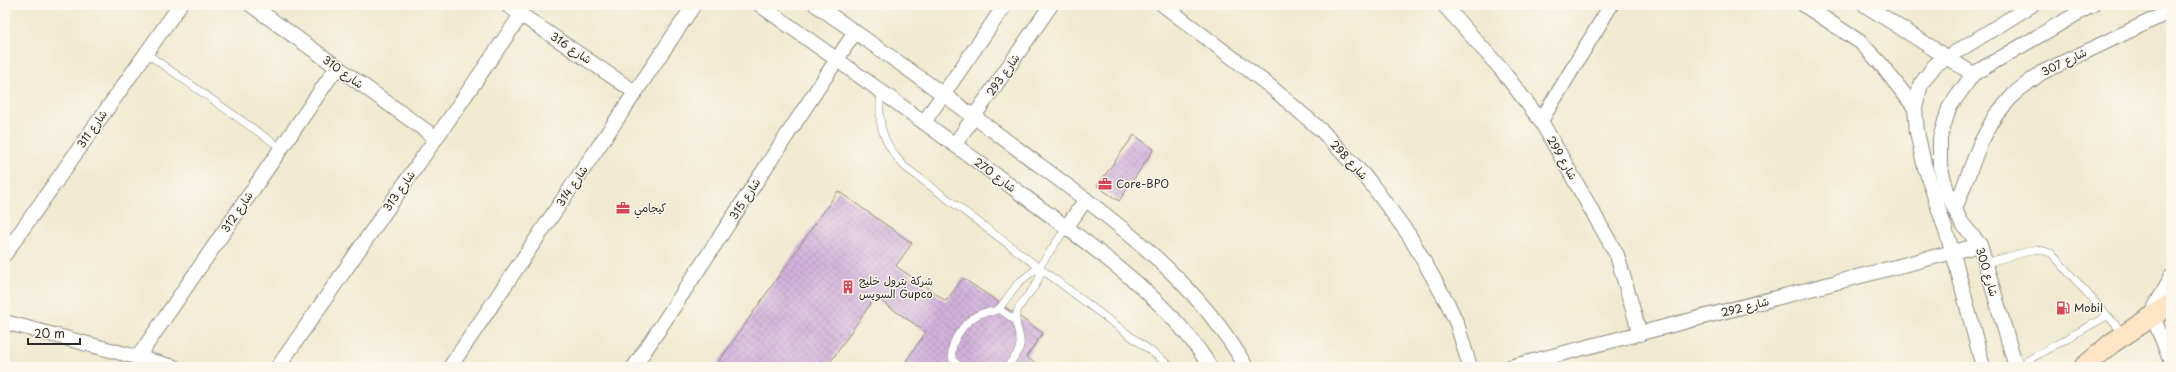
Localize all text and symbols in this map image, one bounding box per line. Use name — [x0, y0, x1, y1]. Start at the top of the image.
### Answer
street label: شارع 316 — [547, 27, 595, 69]
street label: شارع 307 — [2038, 43, 2090, 81]
street label: شارع 293 — [982, 50, 1024, 100]
street label: شارع 310 — [319, 51, 367, 93]
street label: شارع 311 — [72, 106, 112, 152]
street label: شارع 299 — [1542, 133, 1582, 183]
street label: شارع 298 — [1326, 136, 1372, 184]
street label: شارع 270 — [970, 153, 1020, 197]
street label: شارع 314 — [552, 162, 592, 210]
street label: شارع 313 — [378, 167, 420, 215]
street label: شارع 315 — [725, 175, 765, 223]
place label: Core-BPO — [1116, 175, 1169, 192]
office icon: Core-BPO — [1097, 176, 1113, 192]
street label: شارع 312 — [216, 188, 258, 236]
place label: كيجامي — [634, 199, 667, 219]
office icon: كيجامي — [615, 200, 631, 216]
street label: شارع 300 — [1971, 245, 2003, 299]
place label: شركة بترول خليج السويس Gupco — [859, 272, 933, 302]
building icon: شركة بترول خليج السويس Gupco — [840, 279, 856, 295]
street label: شارع 292 — [1719, 292, 1771, 322]
place label: Mobil — [2074, 299, 2103, 316]
fuel station icon: Mobil — [2055, 300, 2071, 316]
scale bar — [28, 320, 80, 346]
text: 20 m — [34, 324, 65, 342]

